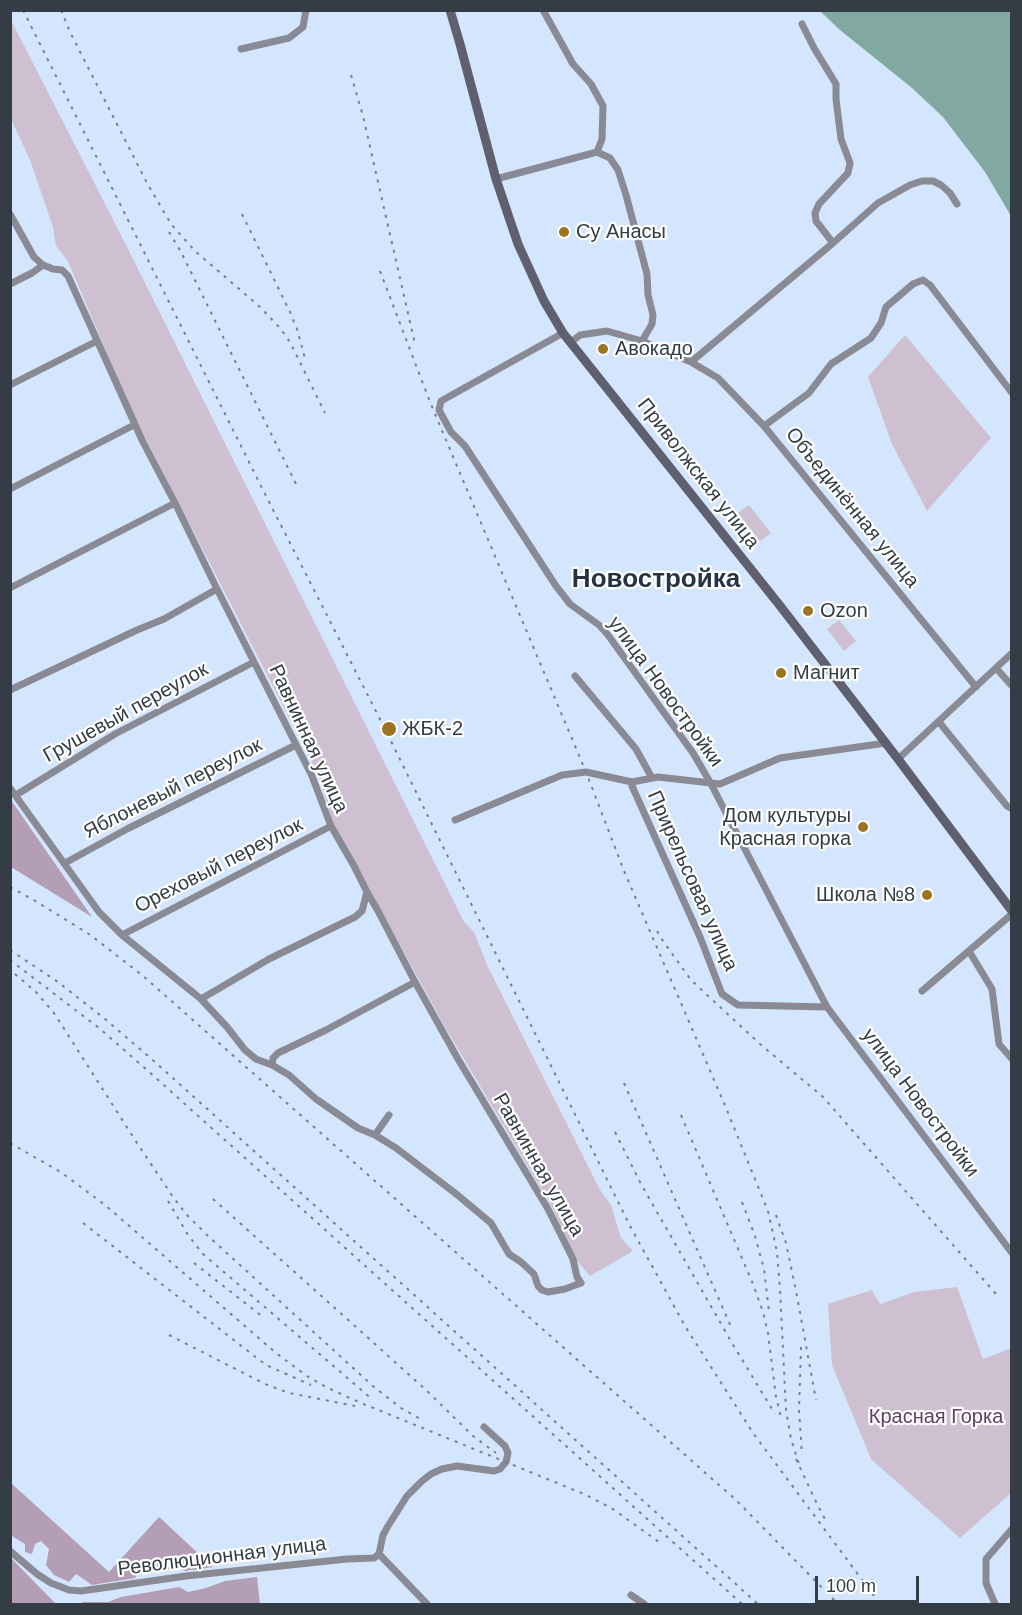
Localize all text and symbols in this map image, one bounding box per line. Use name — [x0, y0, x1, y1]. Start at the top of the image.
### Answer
place label: Су Анасы — [576, 220, 666, 244]
marker: Су Анасы — [557, 225, 571, 239]
place label: Авокадо — [615, 337, 693, 361]
marker: Авокадо — [596, 342, 610, 356]
street label: Приволжская улица — [632, 394, 764, 554]
street label: Объединённая улица — [780, 423, 924, 593]
district label: Новостройка — [572, 564, 740, 596]
place label: Ozon — [820, 599, 868, 623]
marker: Ozon — [801, 604, 815, 618]
street label: улица Новостройки — [602, 612, 728, 772]
street label: Грушевый переулок — [39, 658, 213, 768]
street label: Равнинная улица — [263, 661, 353, 817]
place label: Магнит — [793, 661, 860, 685]
marker: Магнит — [774, 666, 788, 680]
place label: ЖБК-2 — [402, 717, 463, 741]
marker: ЖБК-2 — [380, 720, 398, 738]
street label: Яблоневый переулок — [80, 734, 266, 844]
street label: Прирельсовая улица — [641, 787, 743, 975]
place label: Дом культуры Красная горка — [719, 804, 851, 851]
street label: Ореховый переулок — [131, 813, 307, 919]
marker: Дом культуры Красная горка — [856, 820, 870, 834]
place label: Школа №8 — [816, 883, 915, 907]
marker: Школа №8 — [920, 888, 934, 902]
street label: улица Новостройки — [856, 1024, 984, 1182]
street label: Равнинная улица — [487, 1089, 589, 1241]
park label: Красная Горка — [869, 1405, 1003, 1429]
street label: Революционная улица — [116, 1532, 328, 1582]
scale bar — [818, 1564, 922, 1602]
text: 100 m — [826, 1576, 876, 1596]

